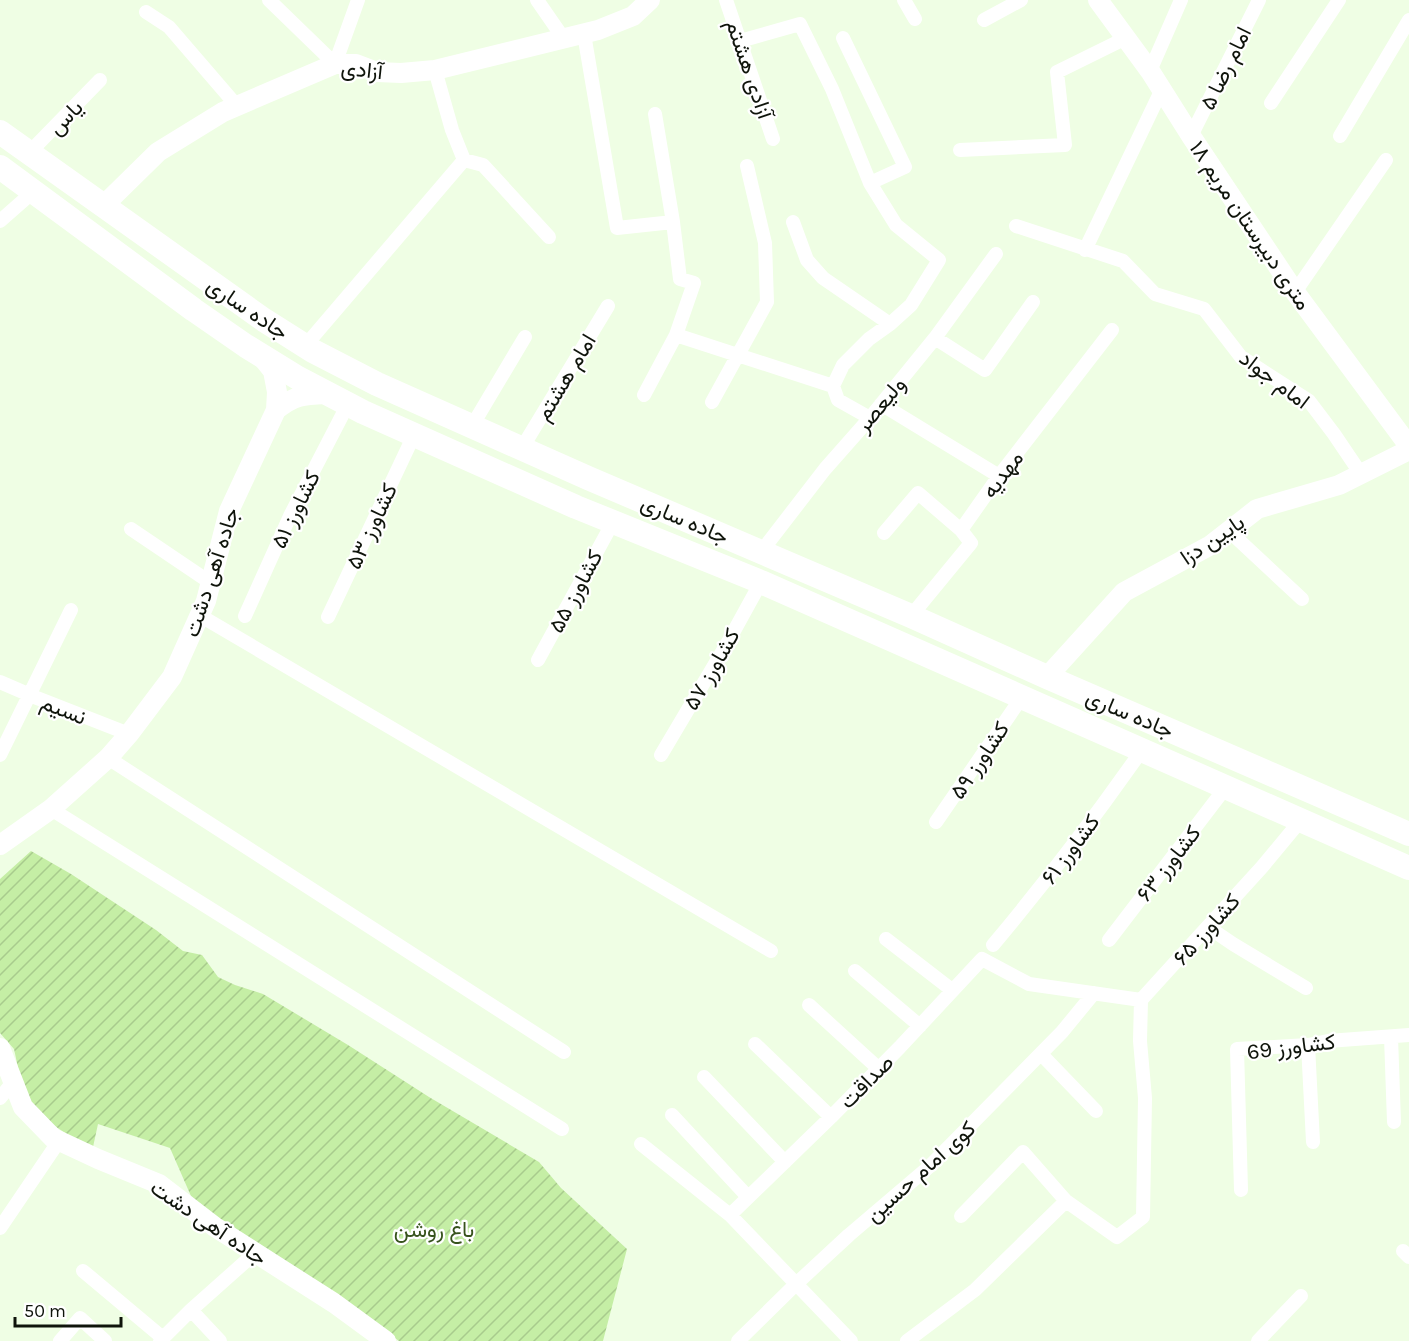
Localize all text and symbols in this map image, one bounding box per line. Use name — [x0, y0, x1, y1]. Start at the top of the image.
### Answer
street label: آزادی هشتم — [719, 16, 779, 124]
street label: امام رضا ۵ — [1195, 23, 1258, 115]
street label: آزادی — [340, 55, 386, 85]
street label: یاس — [43, 95, 88, 141]
street label: ۱۸ متری دبیرستان مریم — [1183, 136, 1316, 316]
street label: جاده ساری — [202, 272, 293, 346]
street label: امام هشتم — [530, 329, 603, 426]
street label: امام جواد — [1234, 345, 1315, 415]
street label: ولیعصر — [850, 372, 911, 438]
street label: مهدیه — [977, 446, 1029, 503]
street label: کشاورز ۵۱ — [266, 466, 326, 553]
street label: کشاورز ۵۳ — [341, 479, 403, 573]
street label: جاده ساری — [637, 490, 732, 550]
street label: جاده آهی دشت — [179, 504, 245, 640]
street label: پایین دزا — [1176, 509, 1250, 571]
street label: کشاورز ۵۵ — [543, 546, 609, 637]
street label: کشاورز ۵۷ — [678, 624, 746, 715]
street label: جاده ساری — [1082, 684, 1177, 744]
street label: نسیم — [37, 689, 90, 732]
street label: کشاورز ۵۹ — [945, 717, 1015, 804]
street label: کشاورز ۶۱ — [1036, 809, 1106, 890]
street label: کشاورز ۶۳ — [1131, 820, 1207, 907]
street label: کشاورز ۶۵ — [1168, 888, 1246, 971]
street label: کشاورز 69 — [1245, 1029, 1337, 1065]
street label: صداقت — [834, 1049, 899, 1114]
street label: کوی امام حسین — [860, 1115, 982, 1229]
street label: جاده آهی دشت — [145, 1174, 272, 1271]
park label: باغ روشن — [394, 1217, 474, 1244]
scale bar — [15, 1290, 122, 1328]
text: 50 m — [24, 1300, 66, 1322]

